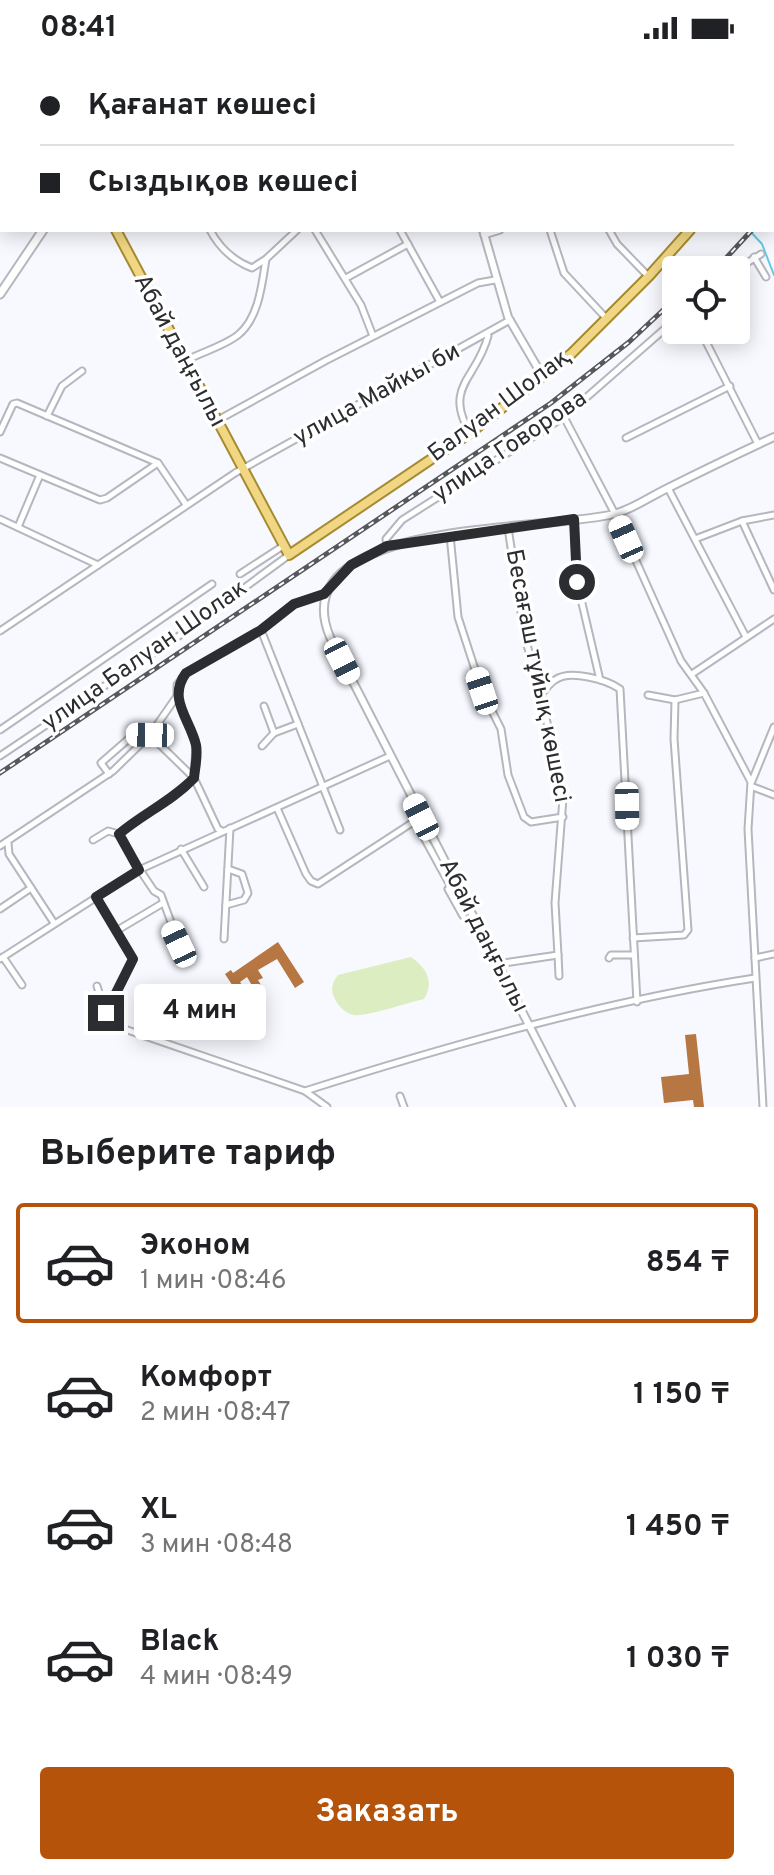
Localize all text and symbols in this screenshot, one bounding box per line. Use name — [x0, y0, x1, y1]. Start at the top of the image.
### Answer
text: 08:41 — [40, 10, 117, 47]
text: Қағанат көшесі — [88, 88, 317, 125]
text: Сыздықов көшесі — [88, 165, 358, 202]
map controls — [662, 256, 750, 344]
button: locate — [662, 256, 750, 344]
street label: Абай даңғылы — [126, 269, 232, 433]
street label: улица Майкы би — [288, 337, 466, 453]
street label: Балуан Шолақ — [423, 343, 577, 469]
street label: улица Говорова — [427, 384, 593, 510]
car — [605, 512, 647, 566]
street label: Бесағаш тұйық көшесі — [498, 547, 576, 805]
route start — [559, 564, 595, 600]
street label: улица Балуан Шолак — [37, 574, 253, 738]
car — [320, 634, 364, 688]
car — [463, 664, 501, 718]
car — [126, 723, 174, 747]
car — [615, 782, 639, 830]
car — [399, 790, 443, 844]
street label: Абай даңғылы — [431, 854, 535, 1018]
car — [158, 917, 200, 971]
callout: 4 мин — [134, 985, 266, 1041]
route end — [88, 995, 124, 1031]
text: 4 мин — [163, 995, 237, 1028]
text: Выберите тариф — [40, 1132, 336, 1178]
icon: car — [44, 1227, 116, 1299]
text: Эконом — [140, 1228, 251, 1265]
text: 854 ₸ — [646, 1245, 730, 1282]
text: 1 мин · 08:46 — [140, 1265, 287, 1298]
icon: car — [44, 1359, 116, 1431]
text: Комфорт — [140, 1360, 272, 1397]
text: 1 150 ₸ — [633, 1377, 730, 1414]
text: 2 мин · 08:47 — [140, 1397, 291, 1430]
icon: car — [44, 1491, 116, 1563]
text: XL — [140, 1492, 177, 1529]
text: 1 450 ₸ — [626, 1509, 730, 1546]
text: 3 мин · 08:48 — [140, 1529, 293, 1562]
icon: car — [44, 1623, 116, 1695]
text: Black — [140, 1624, 219, 1661]
text: 1 030 ₸ — [626, 1641, 730, 1678]
text: 4 мин · 08:49 — [140, 1661, 293, 1694]
button: Заказать — [40, 1767, 734, 1859]

